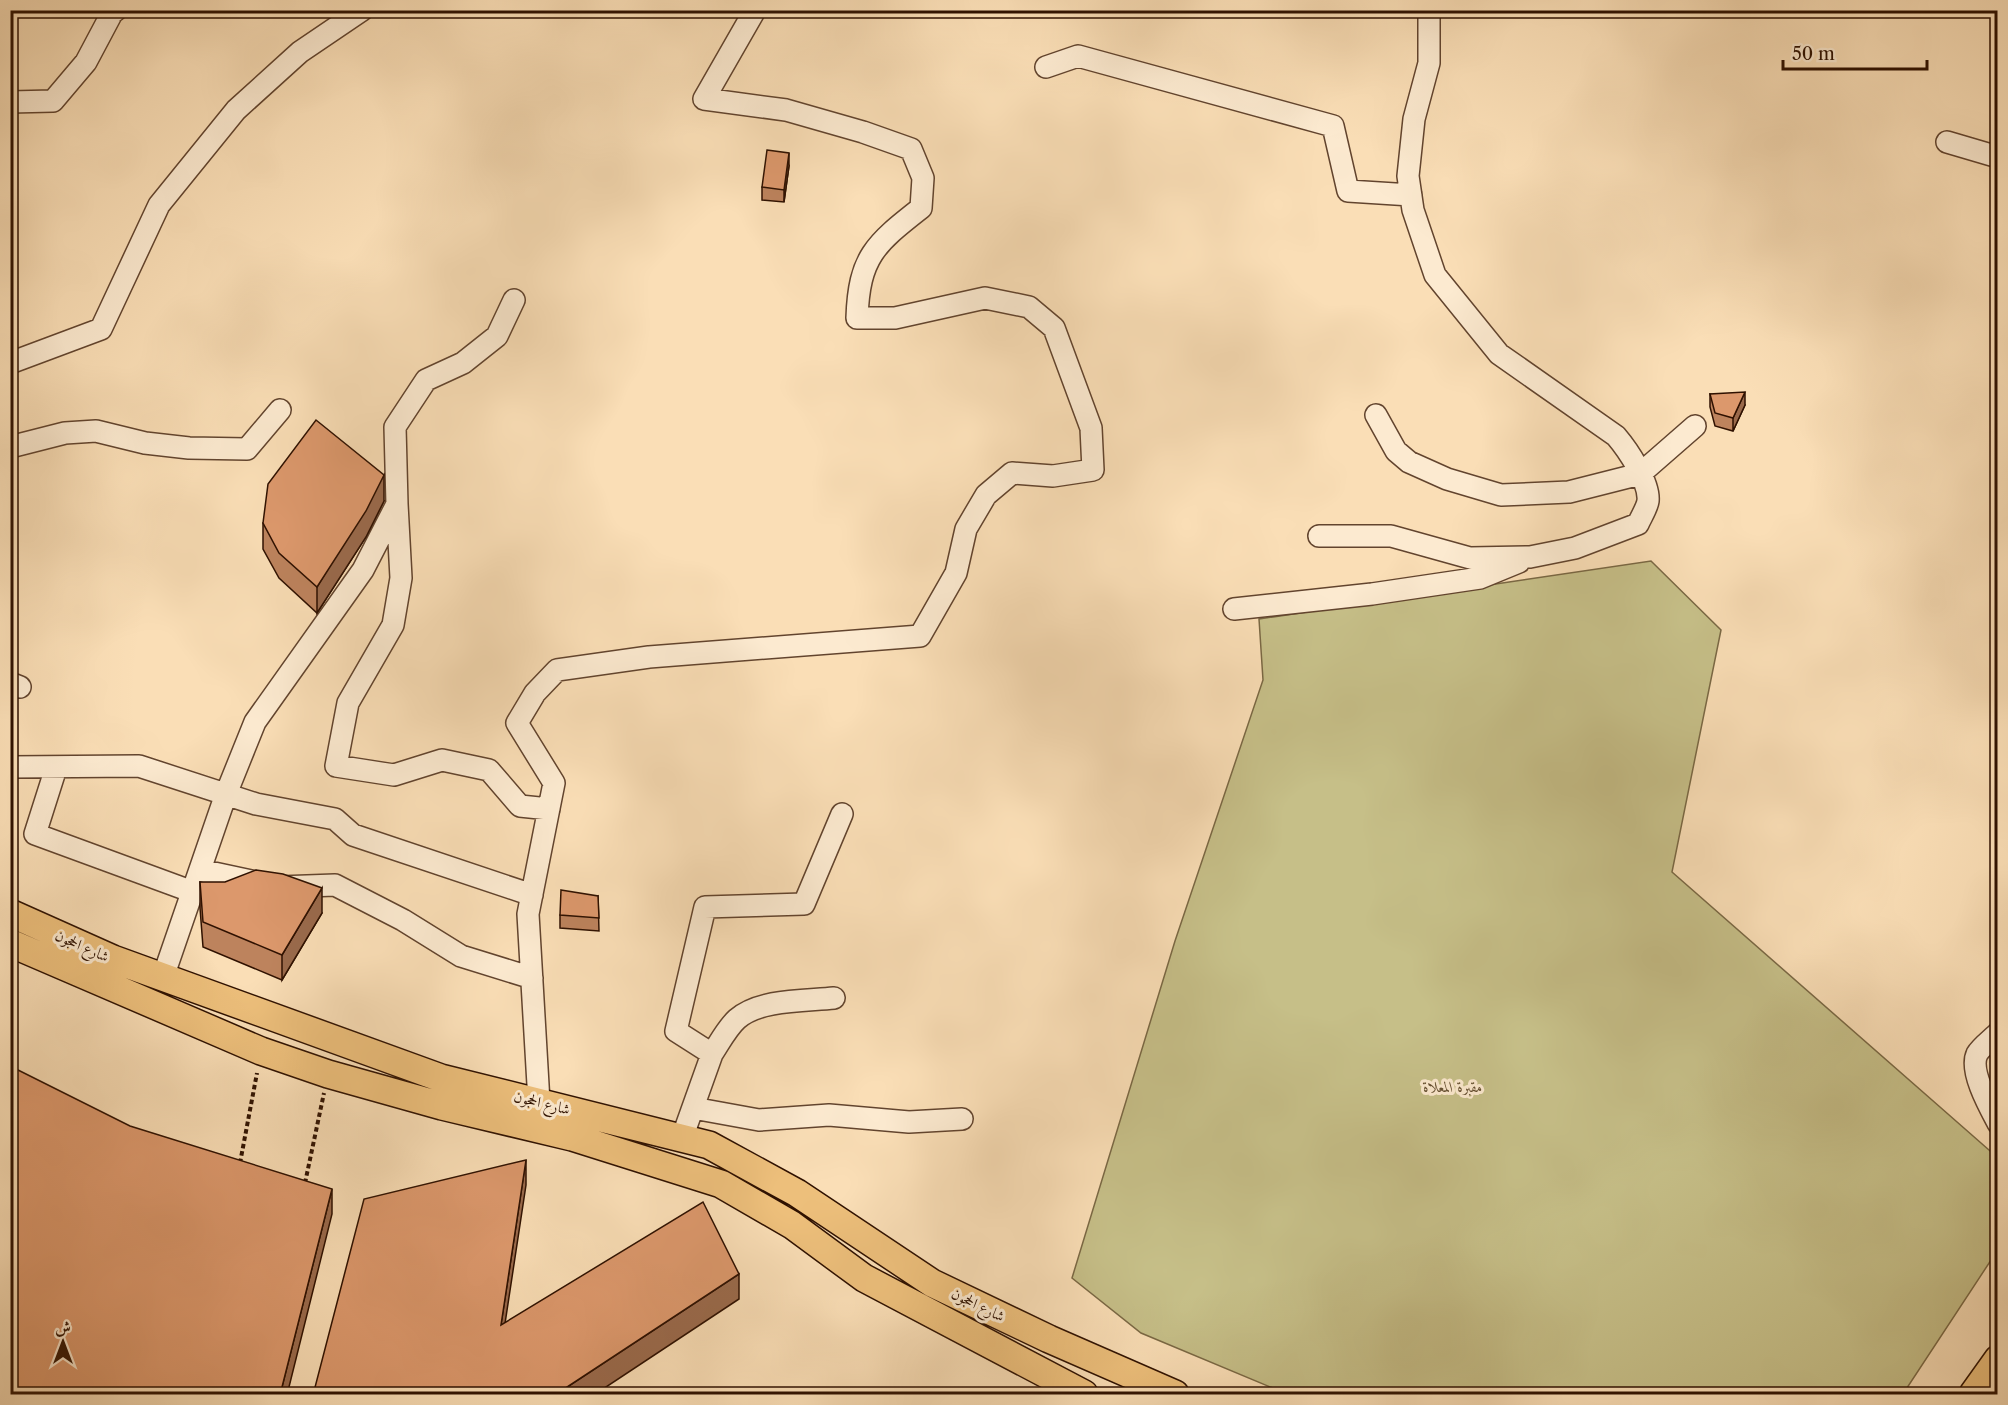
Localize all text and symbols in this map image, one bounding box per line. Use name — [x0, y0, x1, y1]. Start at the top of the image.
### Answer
scale bar — [1783, 33, 1927, 71]
text: 50 m — [1792, 43, 1835, 65]
street label: شارع الحجون — [51, 925, 112, 969]
park label: مقبرة المعلاة — [1422, 1077, 1483, 1096]
street label: شارع الحجون — [511, 1086, 572, 1123]
street label: شارع الحجون — [947, 1283, 1008, 1329]
north arrow — [33, 1312, 93, 1372]
text: ش — [55, 1317, 71, 1337]

